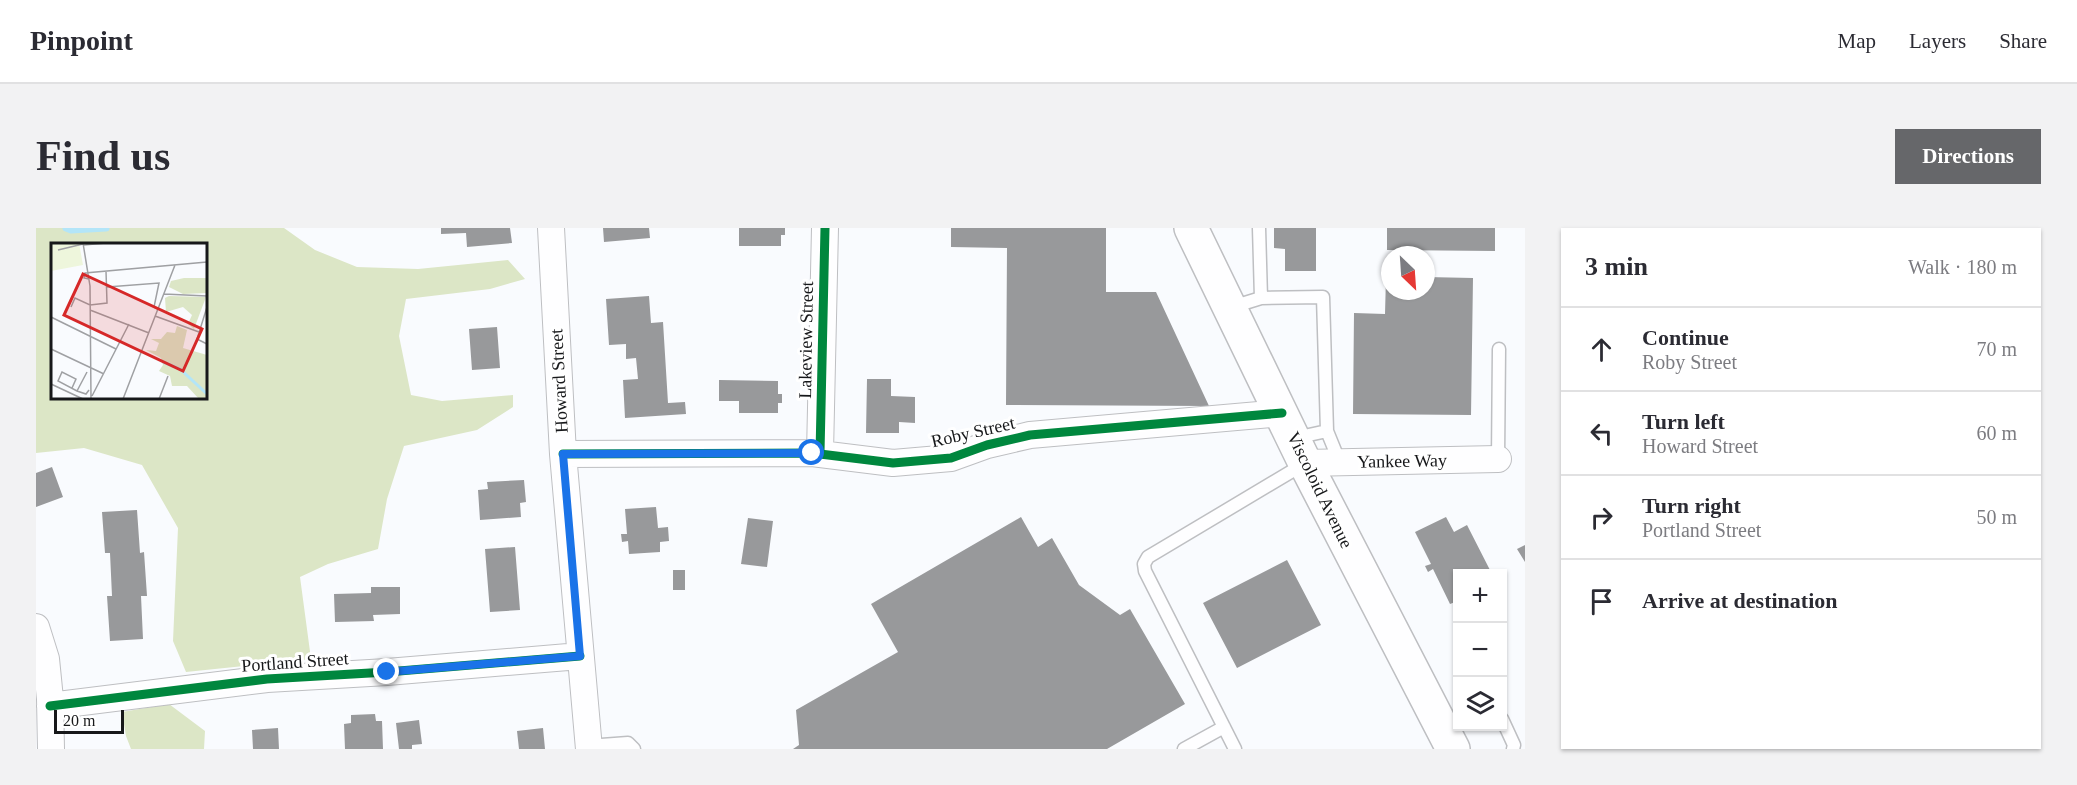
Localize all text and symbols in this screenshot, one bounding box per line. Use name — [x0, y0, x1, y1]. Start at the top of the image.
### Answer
text: Pinpoint — [30, 25, 133, 56]
text: Map — [1838, 29, 1876, 53]
text: Layers — [1909, 29, 1966, 53]
text: Share — [1999, 29, 2047, 53]
button: Directions — [1895, 129, 2041, 184]
text: Find us — [36, 133, 170, 179]
inset map — [51, 243, 207, 399]
north arrow — [1381, 246, 1435, 300]
text: 3 min — [1585, 252, 1648, 281]
text: Walk · 180 m — [1908, 256, 2017, 278]
street label: Lakeview Street — [795, 281, 817, 399]
text: Continue — [1642, 325, 1729, 350]
street label: Howard Street — [546, 328, 572, 434]
icon: ahead — [1585, 333, 1618, 366]
text: 70 m — [1976, 338, 2017, 360]
text: Roby Street — [1642, 351, 1737, 373]
text: Turn left — [1642, 409, 1725, 434]
street label: Roby Street — [929, 413, 1017, 451]
icon: left — [1585, 417, 1618, 450]
text: 60 m — [1976, 422, 2017, 444]
street label: Viscoloid Avenue — [1283, 429, 1357, 551]
text: Howard Street — [1642, 435, 1758, 457]
route start — [798, 439, 824, 465]
street label: Yankee Way — [1357, 450, 1447, 472]
text: Turn right — [1642, 493, 1741, 518]
icon: right — [1585, 501, 1618, 534]
text: 50 m — [1976, 506, 2017, 528]
text: Portland Street — [1642, 519, 1761, 541]
map controls — [1453, 569, 1507, 731]
button: + — [1453, 569, 1507, 623]
icon: arrive — [1585, 585, 1618, 618]
text: Arrive at destination — [1642, 588, 1838, 613]
button: − — [1453, 623, 1507, 677]
street label: Portland Street — [241, 648, 349, 676]
route end — [373, 658, 399, 684]
button: layers — [1453, 677, 1507, 731]
scale bar — [54, 707, 124, 735]
text: 20 m — [63, 712, 95, 729]

